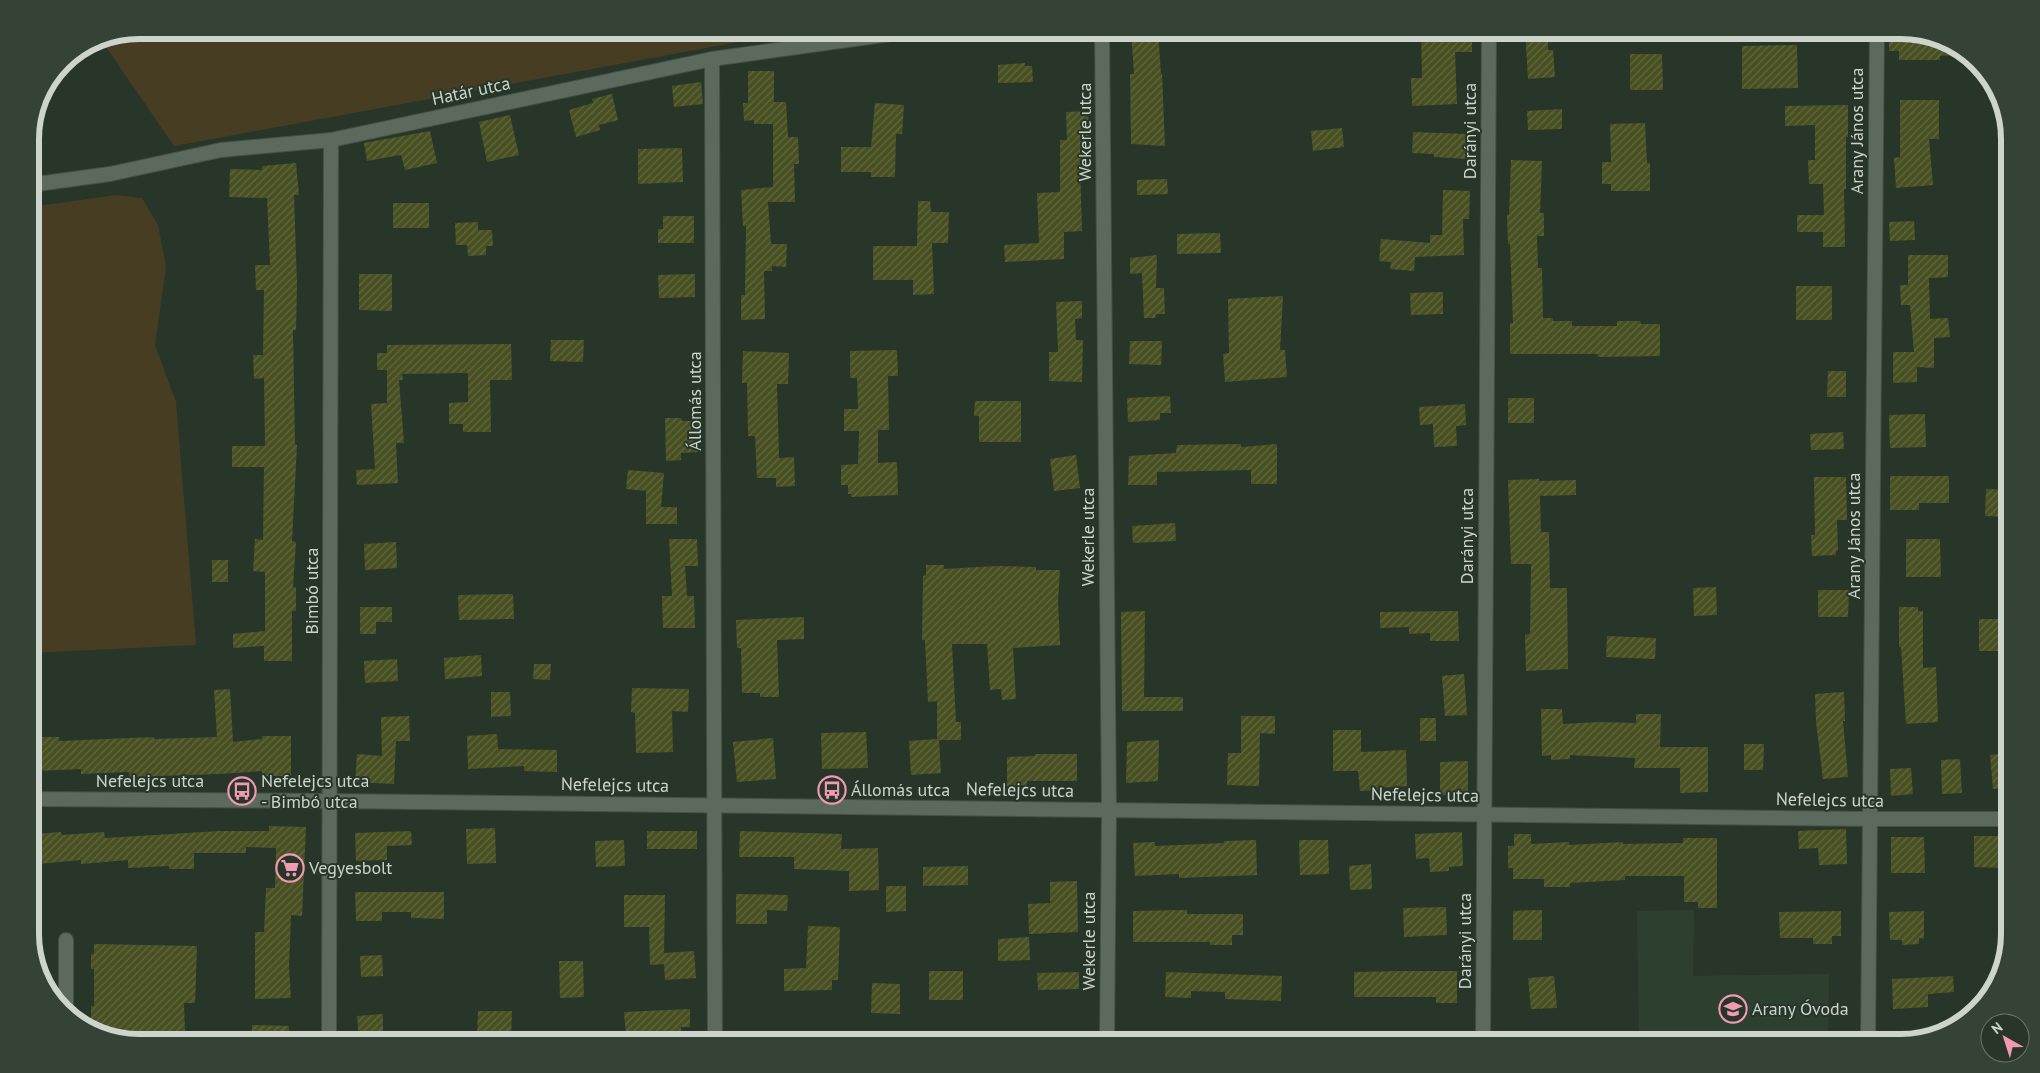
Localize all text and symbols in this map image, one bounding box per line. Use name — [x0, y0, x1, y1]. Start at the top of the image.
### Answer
street label: Arany János utca — [1845, 68, 1868, 194]
street label: Határ utca — [430, 71, 512, 110]
street label: Wekerle utca — [1073, 83, 1096, 181]
street label: Darányi utca — [1458, 83, 1481, 179]
street label: Állomás utca — [683, 351, 706, 451]
street label: Arany János utca — [1842, 473, 1865, 599]
street label: Wekerle utca — [1076, 488, 1099, 586]
street label: Darányi utca — [1455, 488, 1478, 584]
street label: Bimbó utca — [300, 548, 323, 634]
street label: Nefelejcs utca — [96, 769, 204, 792]
place label: Nefelejcs utca - Bimbó utca — [261, 769, 369, 813]
street label: Nefelejcs utca — [561, 772, 669, 797]
bus stop icon: Állomás utca — [817, 775, 847, 805]
bus stop icon: Nefelejcs utca - Bimbó utca — [227, 776, 257, 806]
street label: Nefelejcs utca — [966, 777, 1074, 802]
place label: Állomás utca — [851, 778, 950, 801]
street label: Nefelejcs utca — [1371, 782, 1479, 807]
street label: Nefelejcs utca — [1776, 787, 1884, 812]
supermarket icon: Vegyesbolt — [275, 853, 305, 883]
place label: Vegyesbolt — [308, 856, 392, 879]
street label: Wekerle utca — [1077, 892, 1100, 990]
street label: Darányi utca — [1453, 893, 1476, 989]
school or university icon: Arany Óvoda — [1718, 994, 1748, 1024]
place label: Arany Óvoda — [1752, 997, 1849, 1020]
north arrow — [1980, 1013, 2030, 1063]
text: N — [1988, 1018, 2006, 1038]

